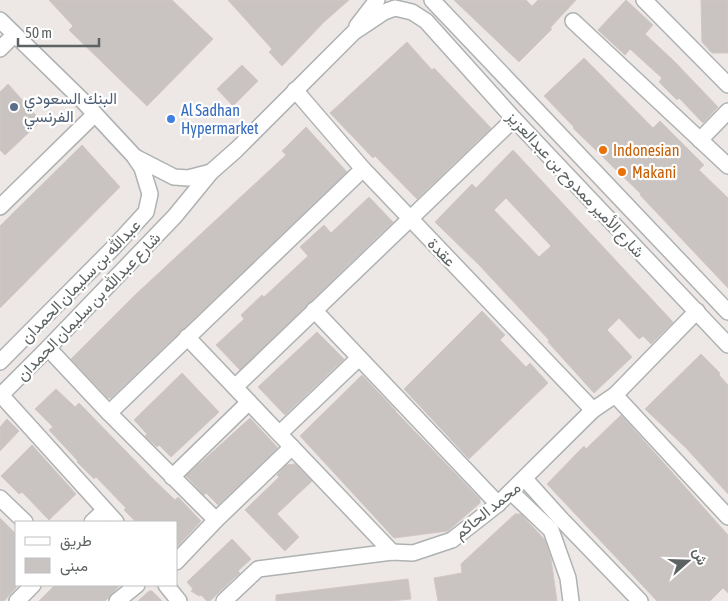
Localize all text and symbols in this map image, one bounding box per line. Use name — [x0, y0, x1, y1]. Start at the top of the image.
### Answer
scale bar — [18, 15, 99, 47]
text: 50 m — [25, 24, 52, 41]
place label: البنك السعودي الفرنسي — [24, 89, 117, 130]
marker: البنك السعودي الفرنسي — [8, 101, 20, 113]
place label: Al Sadhan Hypermarket — [181, 101, 259, 138]
street label: شارع الأمير ممدوح بن عبدالعزيز — [501, 107, 648, 263]
marker: Al Sadhan Hypermarket — [165, 113, 177, 125]
place label: Indonesian — [613, 141, 680, 159]
marker: Indonesian — [597, 144, 609, 156]
place label: Makani — [632, 163, 676, 181]
marker: Makani — [616, 166, 628, 178]
street label: عبدالله بن سليمان الحمدان — [16, 216, 145, 348]
street label: شارع عبدالله بن سليمان الحمدان — [12, 228, 166, 386]
street label: عقدة — [424, 234, 460, 270]
street label: محمد الحاكم — [450, 478, 525, 544]
legend — [15, 521, 178, 586]
text: طريق — [60, 532, 92, 551]
north arrow — [663, 536, 713, 586]
text: ش — [689, 546, 711, 568]
text: مبنى — [60, 557, 88, 576]

